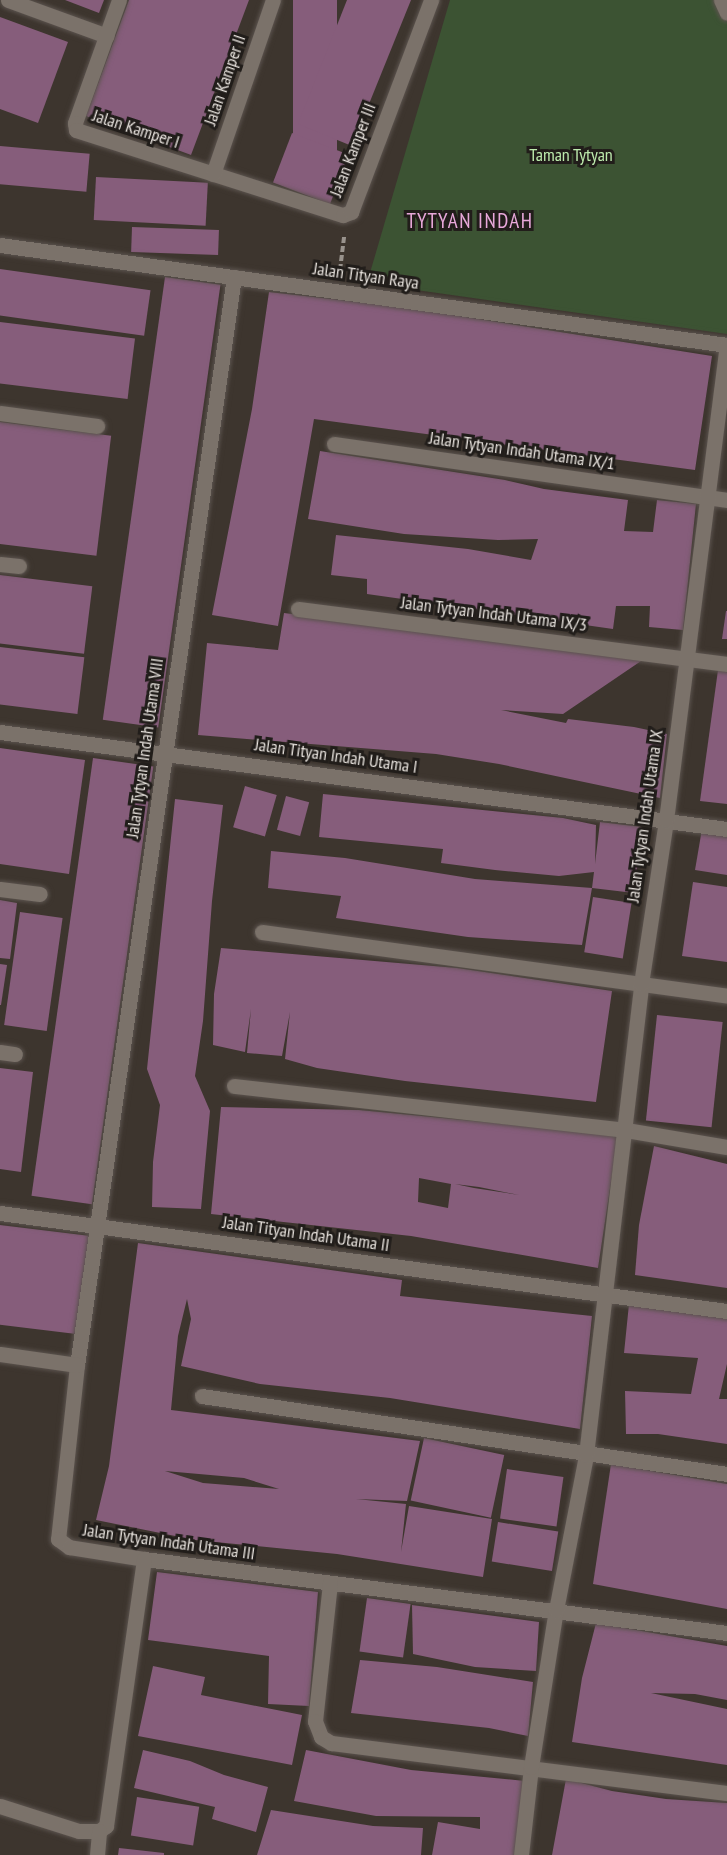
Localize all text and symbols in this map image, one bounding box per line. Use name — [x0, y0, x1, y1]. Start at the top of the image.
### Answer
street label: Jalan Kamper II — [199, 32, 251, 128]
street label: Jalan Kamper III — [325, 100, 381, 200]
street label: Jalan Kamper I — [90, 105, 182, 153]
park label: Taman Tytyan — [529, 144, 613, 166]
district label: TYTYAN INDAH — [406, 208, 534, 234]
street label: Jalan Tityan Raya — [312, 258, 420, 294]
street label: Jalan Tytyan Indah Utama IX/1 — [427, 427, 617, 475]
street label: Jalan Tytyan Indah Utama IX/3 — [399, 592, 589, 636]
street label: Jalan Tytyan Indah Utama VIII — [122, 656, 168, 840]
street label: Jalan Tytyan Indah Utama IX — [622, 728, 668, 904]
street label: Jalan Tityan Indah Utama I — [253, 734, 419, 778]
street label: Jalan Tityan Indah Utama II — [221, 1212, 391, 1256]
street label: Jalan Tytyan Indah Utama III — [81, 1519, 257, 1565]

